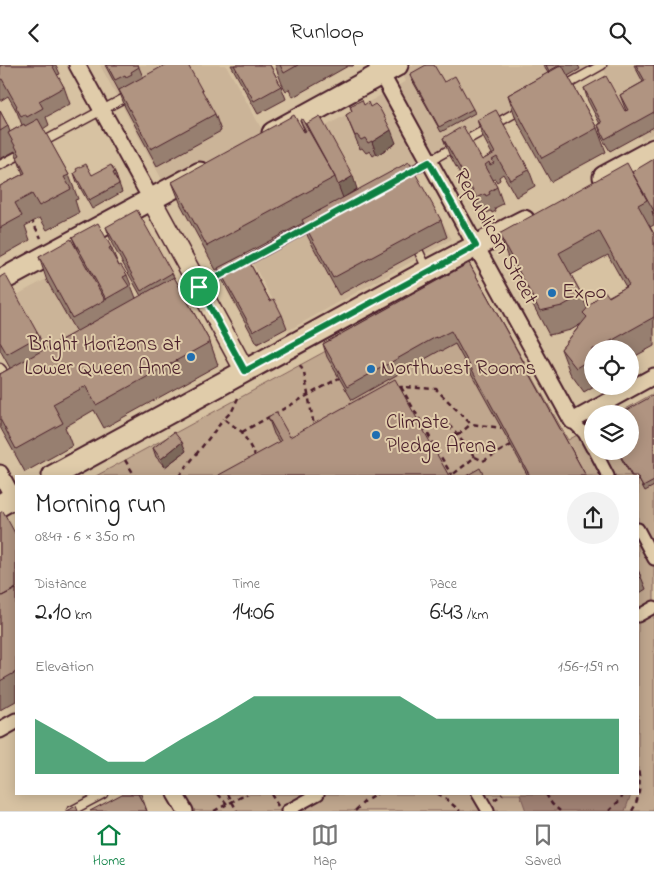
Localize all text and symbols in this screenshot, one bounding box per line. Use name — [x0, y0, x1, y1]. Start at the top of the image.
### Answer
text: Runloop — [290, 17, 364, 49]
icon: back — [20, 19, 48, 47]
icon: search — [606, 19, 634, 47]
street label: Republican Street — [445, 164, 545, 310]
pin — [178, 266, 220, 308]
icon: arrive — [185, 273, 213, 301]
place label: Expo — [562, 278, 607, 308]
marker: Expo — [546, 287, 558, 299]
place label: Bright Horizons at Lower Queen Anne — [24, 330, 182, 384]
map controls — [584, 340, 639, 460]
button: locate — [584, 340, 639, 395]
marker: Bright Horizons at Lower Queen Anne — [185, 351, 197, 363]
place label: Northwest Rooms — [381, 354, 536, 384]
marker: Northwest Rooms — [365, 363, 377, 375]
button: layers — [584, 405, 639, 460]
place label: Climate Pledge Arena — [386, 408, 496, 464]
marker: Climate Pledge Arena — [370, 429, 382, 441]
text: Morning run — [35, 485, 166, 526]
button: share — [567, 492, 619, 544]
text: 08:47 · 6 × 350 m — [35, 525, 135, 549]
text: Distance — [35, 574, 87, 595]
text: Time — [232, 574, 260, 595]
text: Pace — [430, 574, 457, 595]
text: 2.10 — [35, 595, 71, 631]
text: 14:06 — [232, 595, 275, 631]
text: 6:43 — [430, 595, 463, 631]
text: km — [71, 605, 92, 626]
text: /km — [463, 605, 488, 626]
text: Elevation — [35, 655, 94, 679]
text: 156–159 m — [558, 655, 619, 679]
tab: Home — [93, 821, 125, 872]
tab: Map — [311, 821, 339, 872]
tab: Saved — [525, 821, 561, 872]

